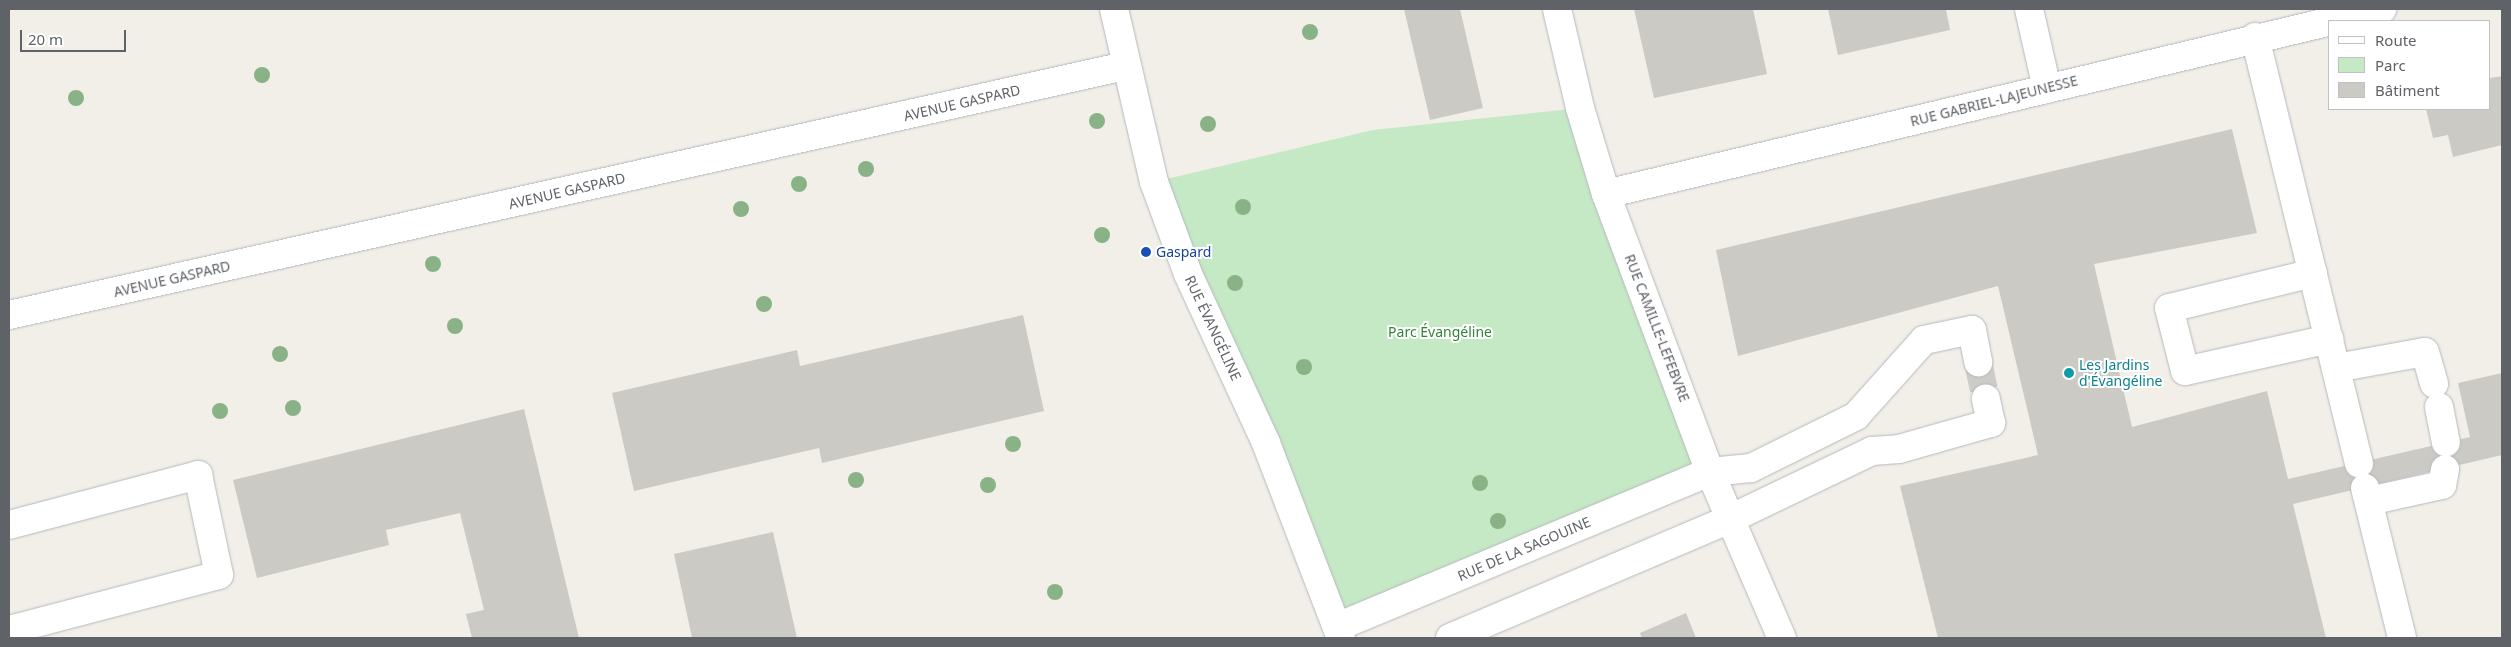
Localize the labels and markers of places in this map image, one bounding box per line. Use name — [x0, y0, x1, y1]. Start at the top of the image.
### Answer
place label: Gaspard — [1156, 244, 1211, 260]
marker: Gaspard — [1140, 246, 1152, 258]
place label: Les Jardins d'Évangéline — [2079, 357, 2162, 390]
marker: Les Jardins d'Évangéline — [2063, 367, 2075, 379]

